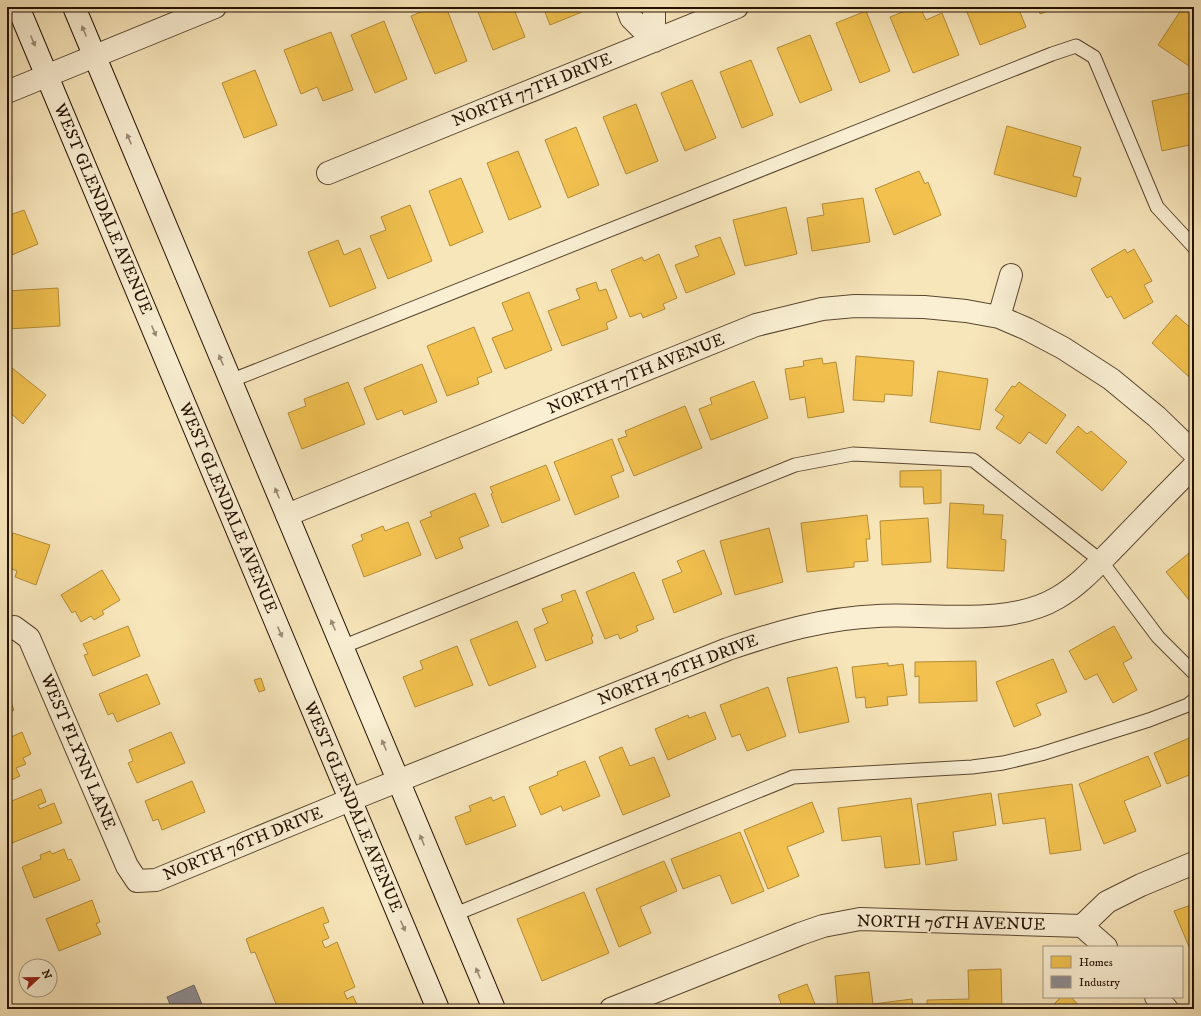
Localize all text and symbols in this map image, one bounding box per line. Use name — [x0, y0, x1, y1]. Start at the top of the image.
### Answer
one-way arrow — [81, 25, 87, 37]
one-way arrow — [30, 36, 36, 48]
street label: NORTH 77TH DRIVE — [449, 48, 615, 132]
street label: WEST GLENDALE AVENUE — [48, 99, 157, 318]
one-way arrow — [126, 133, 132, 145]
one-way arrow — [151, 325, 157, 336]
street label: NORTH 77TH AVENUE — [544, 328, 728, 420]
one-way arrow — [218, 354, 224, 366]
street label: WEST GLENDALE AVENUE — [173, 398, 282, 617]
one-way arrow — [274, 486, 280, 498]
one-way arrow — [330, 619, 336, 631]
one-way arrow — [277, 626, 283, 638]
street label: NORTH 76TH DRIVE — [595, 629, 761, 711]
street label: WEST FLYNN LANE — [35, 670, 121, 833]
street label: WEST GLENDALE AVENUE — [298, 697, 407, 916]
one-way arrow — [380, 739, 386, 751]
street label: NORTH 76TH DRIVE — [160, 802, 326, 886]
one-way arrow — [419, 833, 425, 845]
street label: NORTH 76TH AVENUE — [857, 910, 1045, 936]
one-way arrow — [401, 921, 407, 933]
legend — [1043, 946, 1183, 998]
text: Homes — [1079, 955, 1113, 970]
north arrow — [18, 958, 58, 998]
one-way arrow — [475, 967, 481, 979]
text: N — [38, 968, 55, 981]
text: Industry — [1079, 975, 1120, 990]

